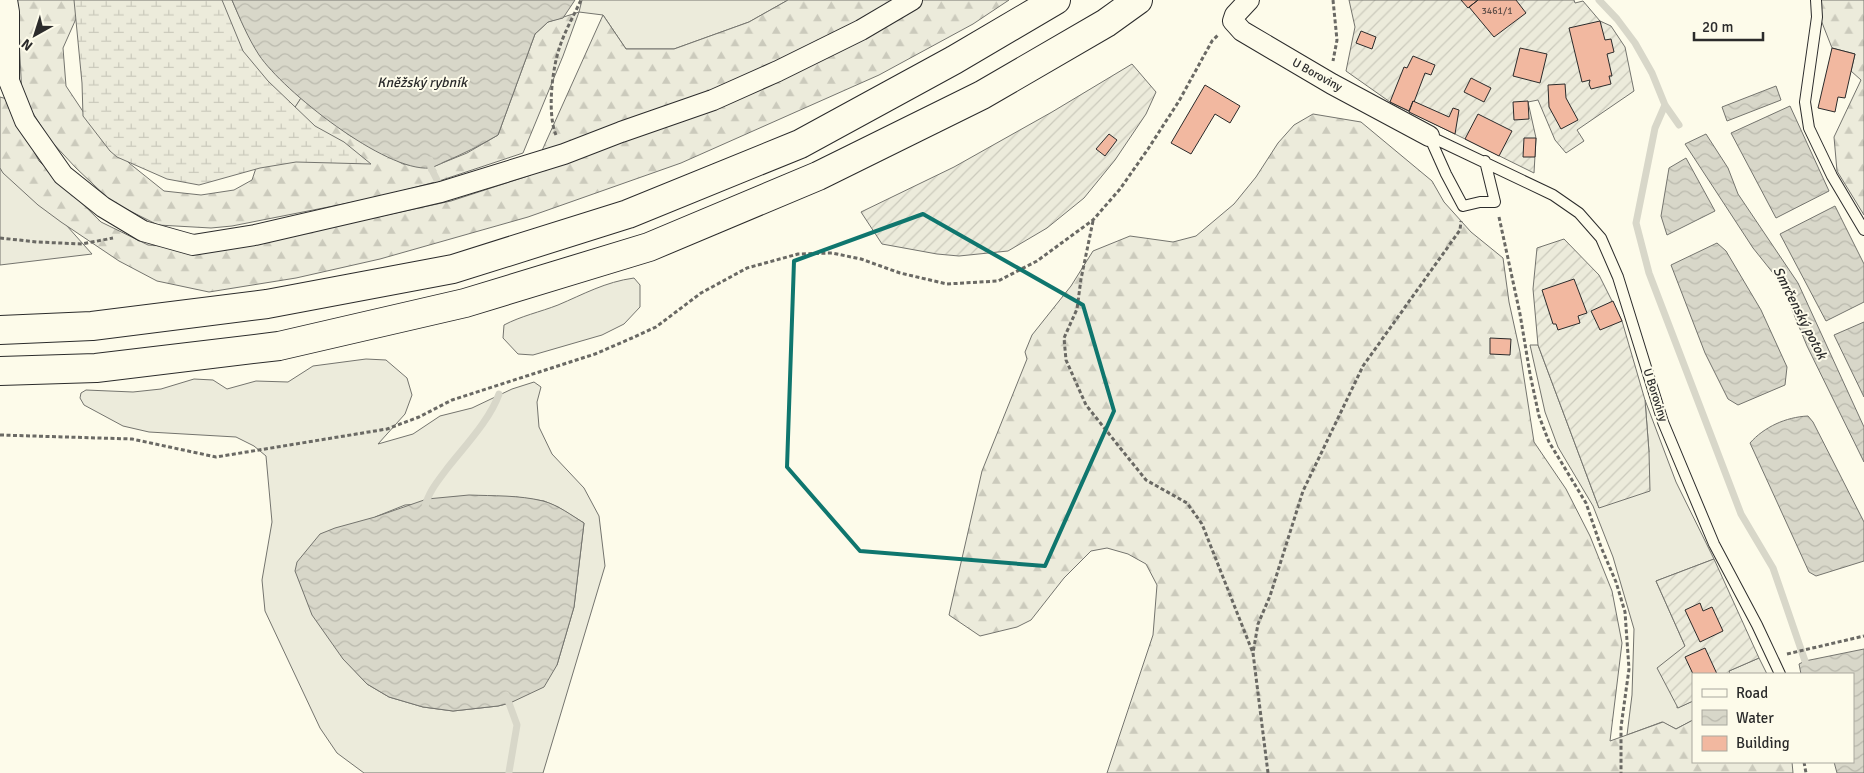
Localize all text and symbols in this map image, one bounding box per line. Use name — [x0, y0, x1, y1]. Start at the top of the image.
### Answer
house number: 3461/1 — [1481, 5, 1513, 17]
north arrow — [10, 10, 60, 60]
scale bar — [1694, 10, 1763, 42]
text: 20 m — [1702, 18, 1733, 36]
text: N — [18, 35, 36, 54]
street label: U Boroviny — [1289, 55, 1345, 95]
water label: Kněžský rybník — [377, 74, 469, 91]
water label: Smrčenský potok — [1769, 264, 1831, 364]
street label: U Boroviny — [1639, 367, 1671, 424]
legend — [1692, 673, 1854, 763]
text: Road — [1736, 684, 1768, 702]
text: Water — [1736, 709, 1774, 727]
text: Building — [1736, 734, 1790, 752]

